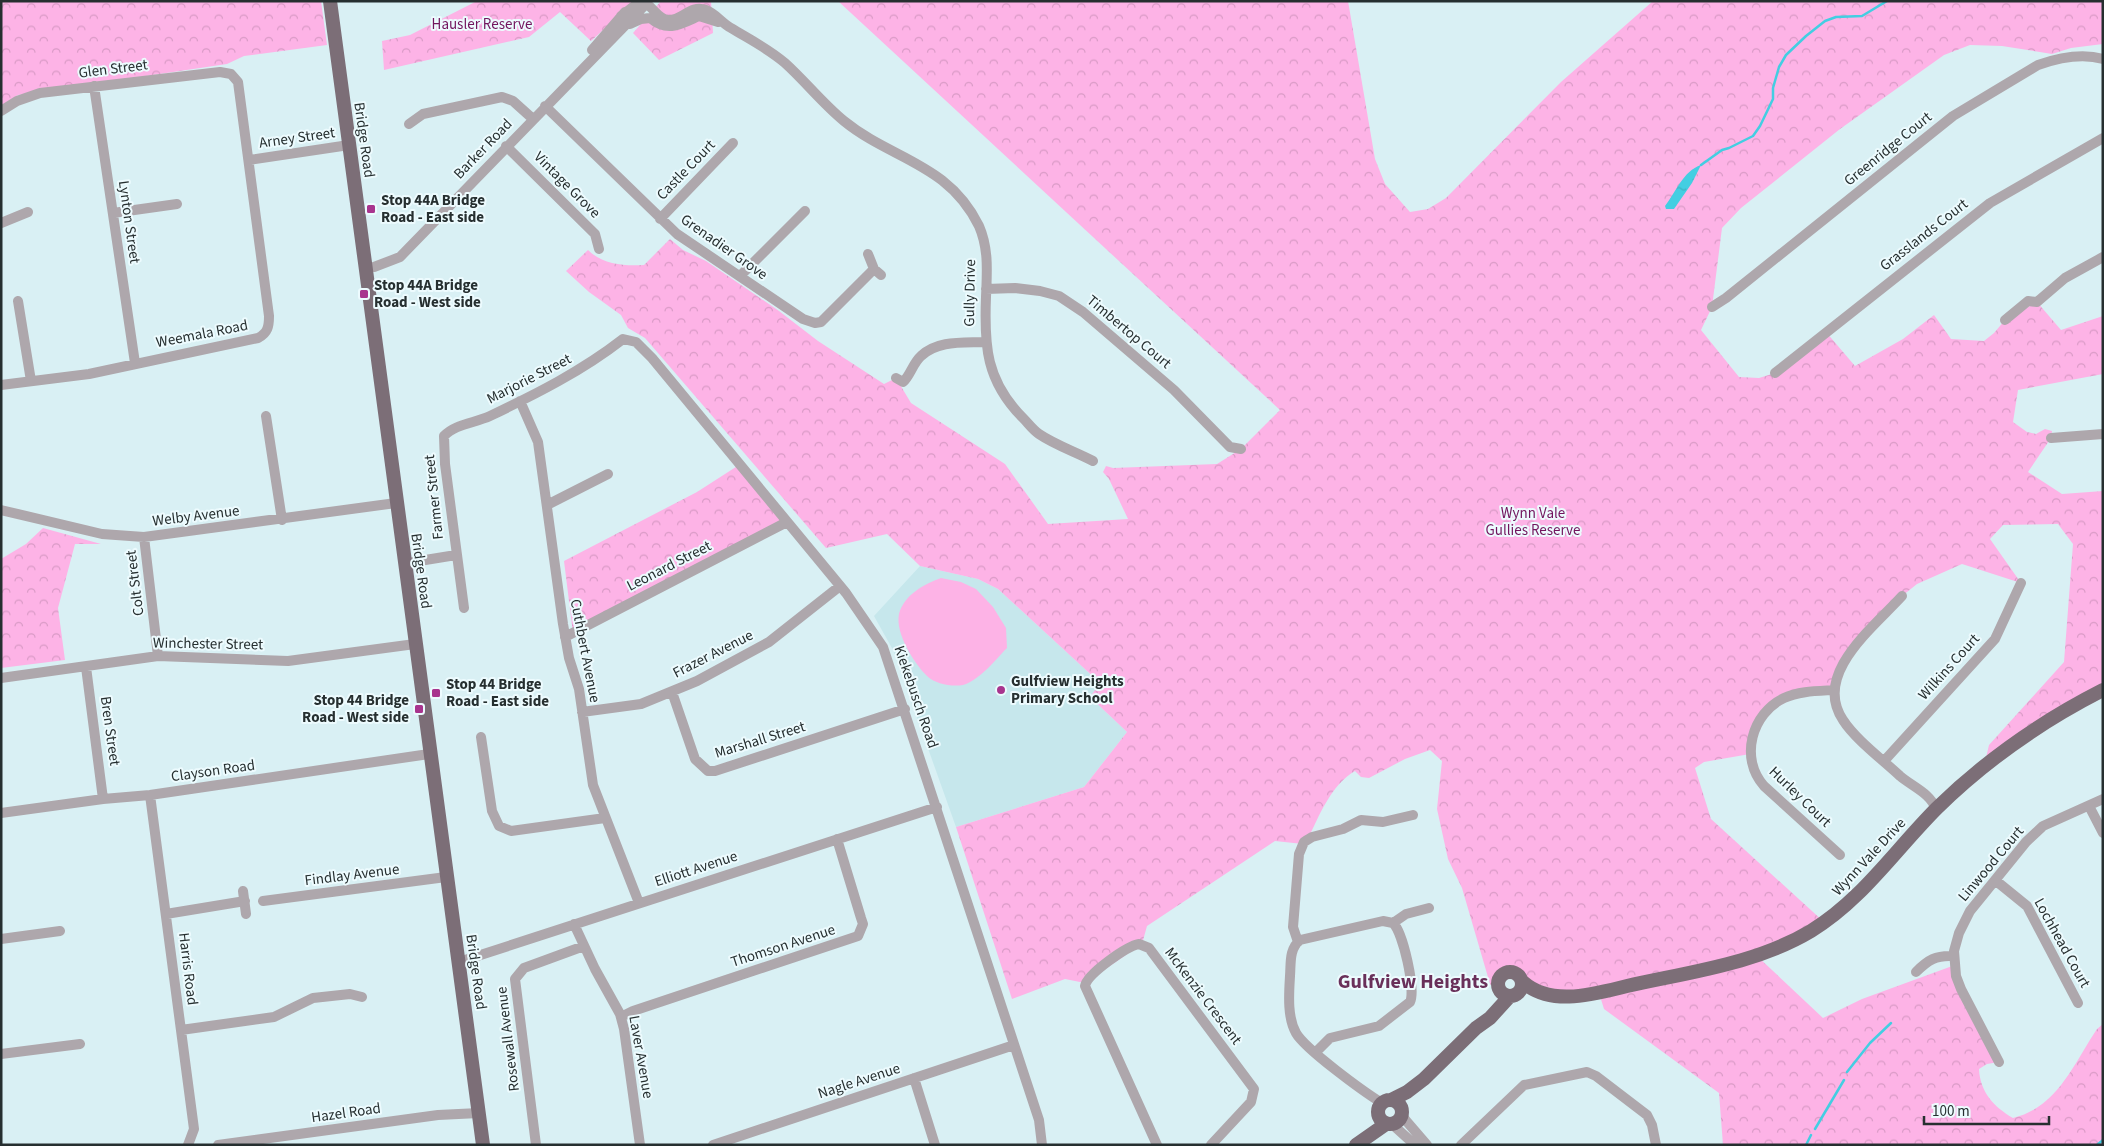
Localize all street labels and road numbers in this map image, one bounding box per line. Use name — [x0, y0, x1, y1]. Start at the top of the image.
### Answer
street label: Glen Street — [77, 54, 149, 84]
street label: Bridge Road — [348, 101, 380, 179]
street label: Greenridge Court — [1840, 107, 1936, 191]
street label: Barker Road — [449, 114, 517, 184]
street label: Arney Street — [258, 122, 336, 154]
street label: Castle Court — [652, 135, 720, 205]
street label: Vintage Grove — [529, 147, 605, 223]
street label: Lynton Street — [113, 179, 145, 265]
street label: Grasslands Court — [1876, 194, 1972, 276]
street label: Grenadier Grove — [676, 209, 772, 285]
street label: Gully Drive — [959, 259, 981, 327]
street label: Timbertop Court — [1082, 290, 1176, 374]
street label: Weemala Road — [154, 315, 250, 353]
street label: Marjorie Street — [483, 349, 575, 409]
street label: Farmer Street — [419, 453, 449, 541]
street label: Welby Avenue — [151, 500, 241, 532]
street label: Bridge Road — [405, 532, 437, 610]
street label: Leonard Street — [623, 536, 715, 596]
street label: Colt Street — [121, 549, 149, 617]
street label: Cuthbert Avenue — [565, 597, 605, 705]
street label: Frazer Avenue — [669, 625, 757, 683]
street label: Wilkins Court — [1913, 629, 1985, 705]
street label: Winchester Street — [153, 633, 263, 655]
street label: Kiekebusch Road — [889, 643, 943, 751]
street label: Bren Street — [95, 695, 125, 767]
street label: Marshall Street — [712, 716, 808, 764]
street label: Clayson Road — [170, 755, 256, 787]
street label: Hurley Court — [1764, 762, 1836, 832]
street label: Wynn Vale Drive — [1827, 813, 1911, 901]
street label: Linwood Court — [1953, 822, 2029, 906]
street label: Elliott Avenue — [652, 846, 740, 892]
street label: Findlay Avenue — [303, 859, 401, 891]
street label: Lochhead Court — [2029, 894, 2095, 992]
street label: Thomson Avenue — [728, 919, 838, 973]
street label: Harris Road — [173, 932, 203, 1006]
street label: Bridge Road — [460, 933, 492, 1011]
street label: McKenzie Crescent — [1159, 943, 1247, 1049]
street label: Rosewall Avenue — [491, 985, 525, 1093]
street label: Laver Avenue — [623, 1014, 659, 1100]
street label: Nagle Avenue — [815, 1058, 903, 1104]
street label: Hazel Road — [310, 1098, 382, 1128]

